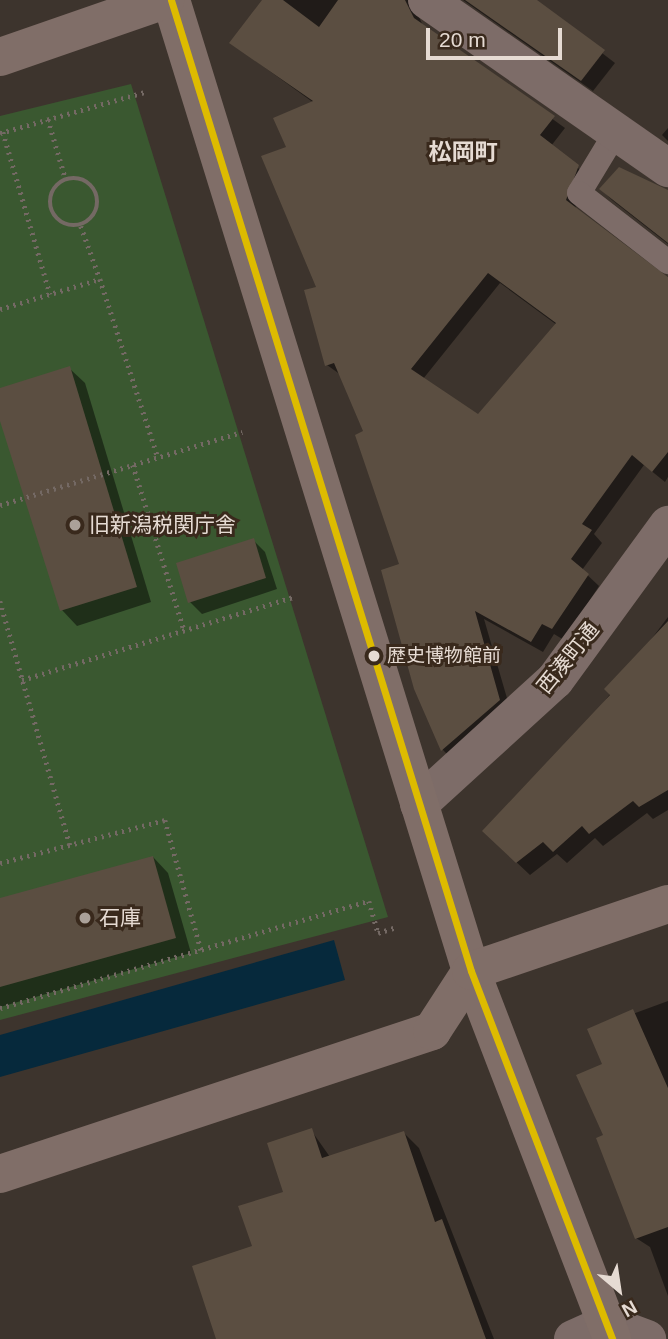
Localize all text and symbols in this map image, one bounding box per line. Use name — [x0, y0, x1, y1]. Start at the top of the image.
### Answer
scale bar — [430, 14, 566, 58]
text: 20 m — [439, 28, 486, 51]
district label: 松岡町 — [429, 138, 497, 166]
place label: 旧新潟税関庁舎 — [89, 512, 236, 538]
marker: 旧新潟税関庁舎 — [67, 517, 83, 533]
street label: 西湊町通 — [532, 617, 604, 699]
place label: 歴史博物館前 — [387, 645, 501, 667]
marker: 歴史博物館前 — [367, 649, 381, 663]
place label: 石庫 — [99, 905, 141, 931]
marker: 石庫 — [77, 910, 93, 926]
north arrow — [584, 1255, 654, 1325]
text: N — [618, 1296, 641, 1321]

